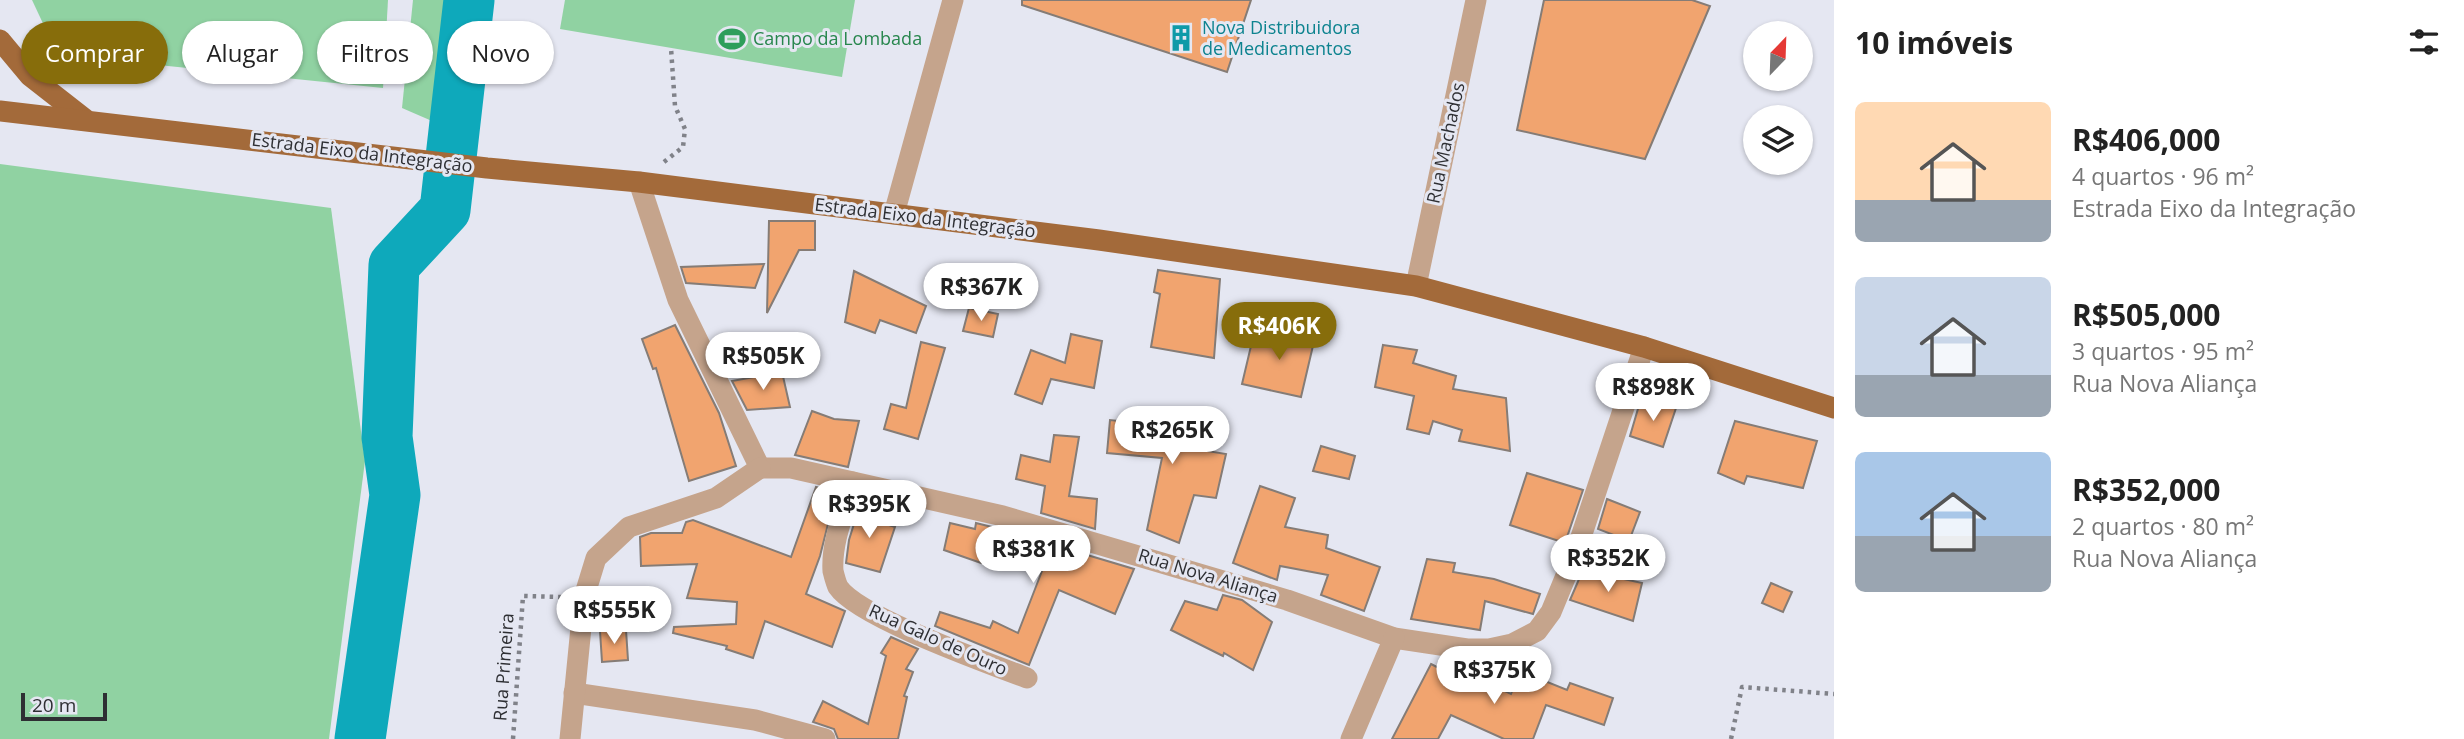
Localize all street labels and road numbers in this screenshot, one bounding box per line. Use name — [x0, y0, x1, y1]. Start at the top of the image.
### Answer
street label: Rua Machados — [1420, 80, 1470, 205]
street label: Estrada Eixo da Integração — [250, 127, 474, 177]
street label: Estrada Eixo da Integração — [813, 192, 1037, 242]
street label: Rua Nova Aliança — [1135, 542, 1281, 608]
street label: Rua Galo de Ouro — [865, 598, 1011, 680]
street label: Rua Primeira — [487, 612, 519, 722]

